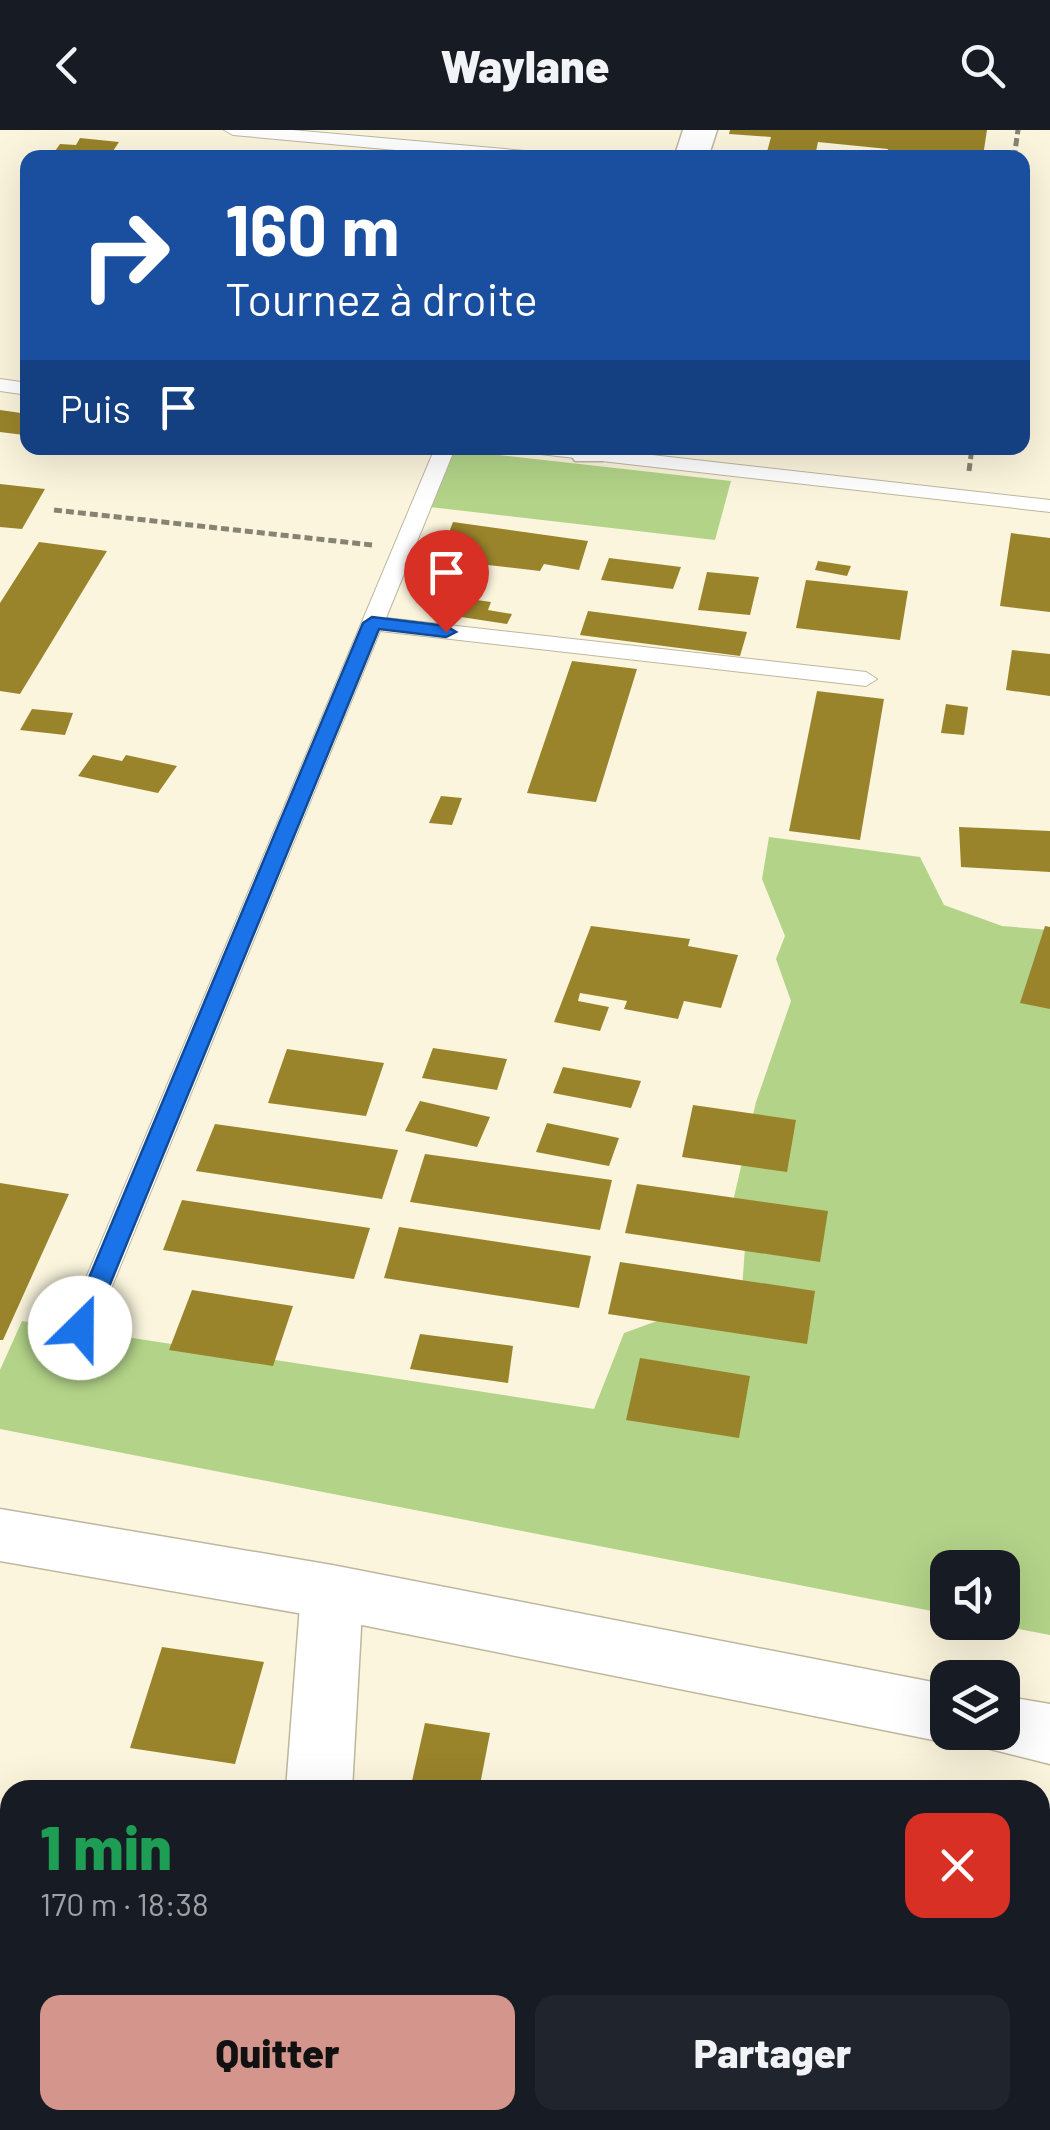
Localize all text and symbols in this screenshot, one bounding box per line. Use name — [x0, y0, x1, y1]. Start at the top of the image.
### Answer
icon: back — [40, 38, 95, 93]
text: Waylane — [440, 38, 610, 92]
icon: search — [955, 38, 1010, 93]
text: 160 m — [225, 186, 400, 270]
icon: right — [60, 190, 190, 320]
text: Tournez à droite — [225, 271, 538, 325]
icon: arrive — [151, 380, 206, 435]
text: Puis — [60, 385, 131, 431]
pin — [404, 530, 489, 633]
icon: arrive — [419, 545, 474, 600]
position arrow — [28, 1276, 132, 1380]
map controls — [930, 1550, 1020, 1750]
button: sound — [930, 1550, 1020, 1640]
button: layers — [930, 1660, 1020, 1750]
text: 1 min — [40, 1810, 172, 1882]
button: close — [905, 1813, 1010, 1918]
text: 170 m · 18:38 — [40, 1884, 209, 1922]
button: Quitter — [40, 1995, 515, 2110]
button: Partager — [535, 1995, 1010, 2110]

